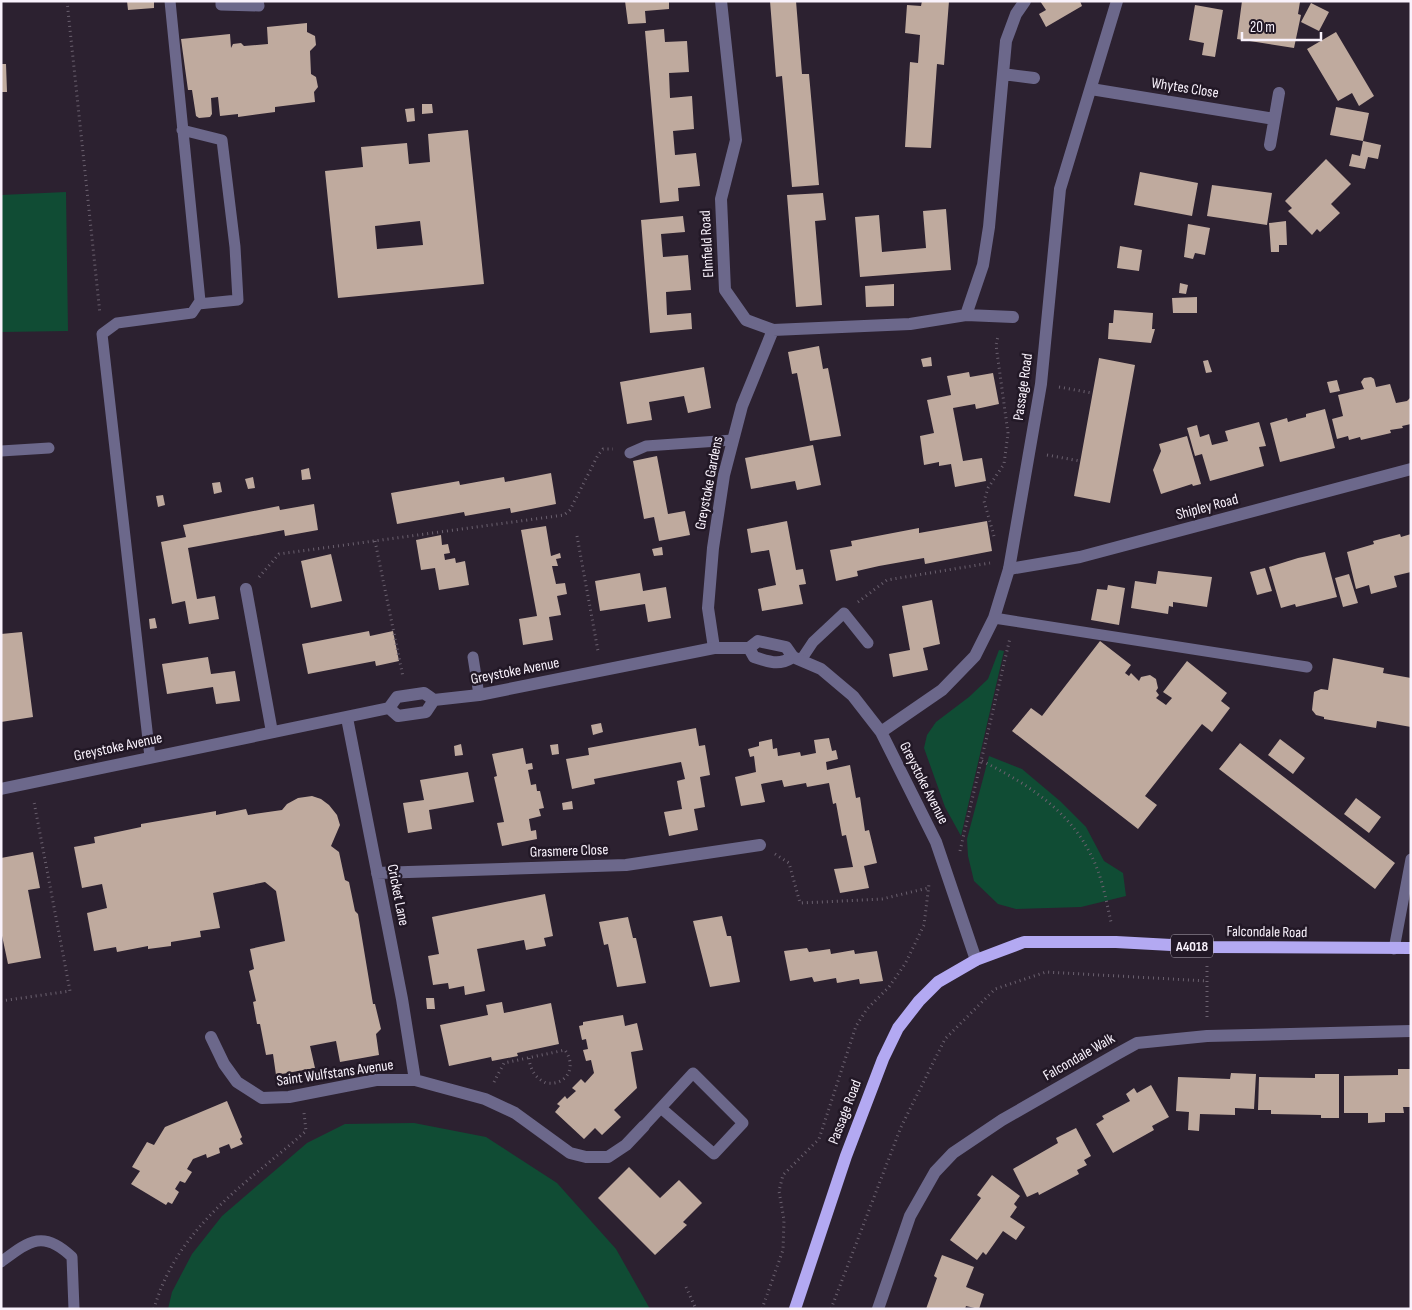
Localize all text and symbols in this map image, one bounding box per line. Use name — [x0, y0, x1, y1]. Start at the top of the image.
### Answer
scale bar — [1242, 10, 1321, 42]
text: 20 m — [1250, 18, 1275, 37]
street label: Whytes Close — [1150, 73, 1220, 103]
street label: Elmfield Road — [696, 210, 718, 278]
street label: Passage Road — [1009, 352, 1037, 422]
street label: Greystoke Gardens — [691, 435, 727, 531]
street label: Shipley Road — [1174, 490, 1240, 524]
street label: Greystoke Avenue — [469, 653, 561, 689]
street label: Greystoke Avenue — [72, 728, 164, 766]
street label: Greystoke Avenue — [895, 739, 953, 827]
street label: Grasmere Close — [529, 840, 609, 862]
street label: Cricket Lane — [383, 862, 413, 928]
street label: Falcondale Road — [1226, 922, 1308, 942]
road number: A4018 — [1171, 934, 1213, 958]
street label: Falcondale Walk — [1040, 1029, 1118, 1085]
street label: Saint Wulfstans Avenue — [275, 1055, 395, 1091]
street label: Passage Road — [824, 1077, 866, 1147]

